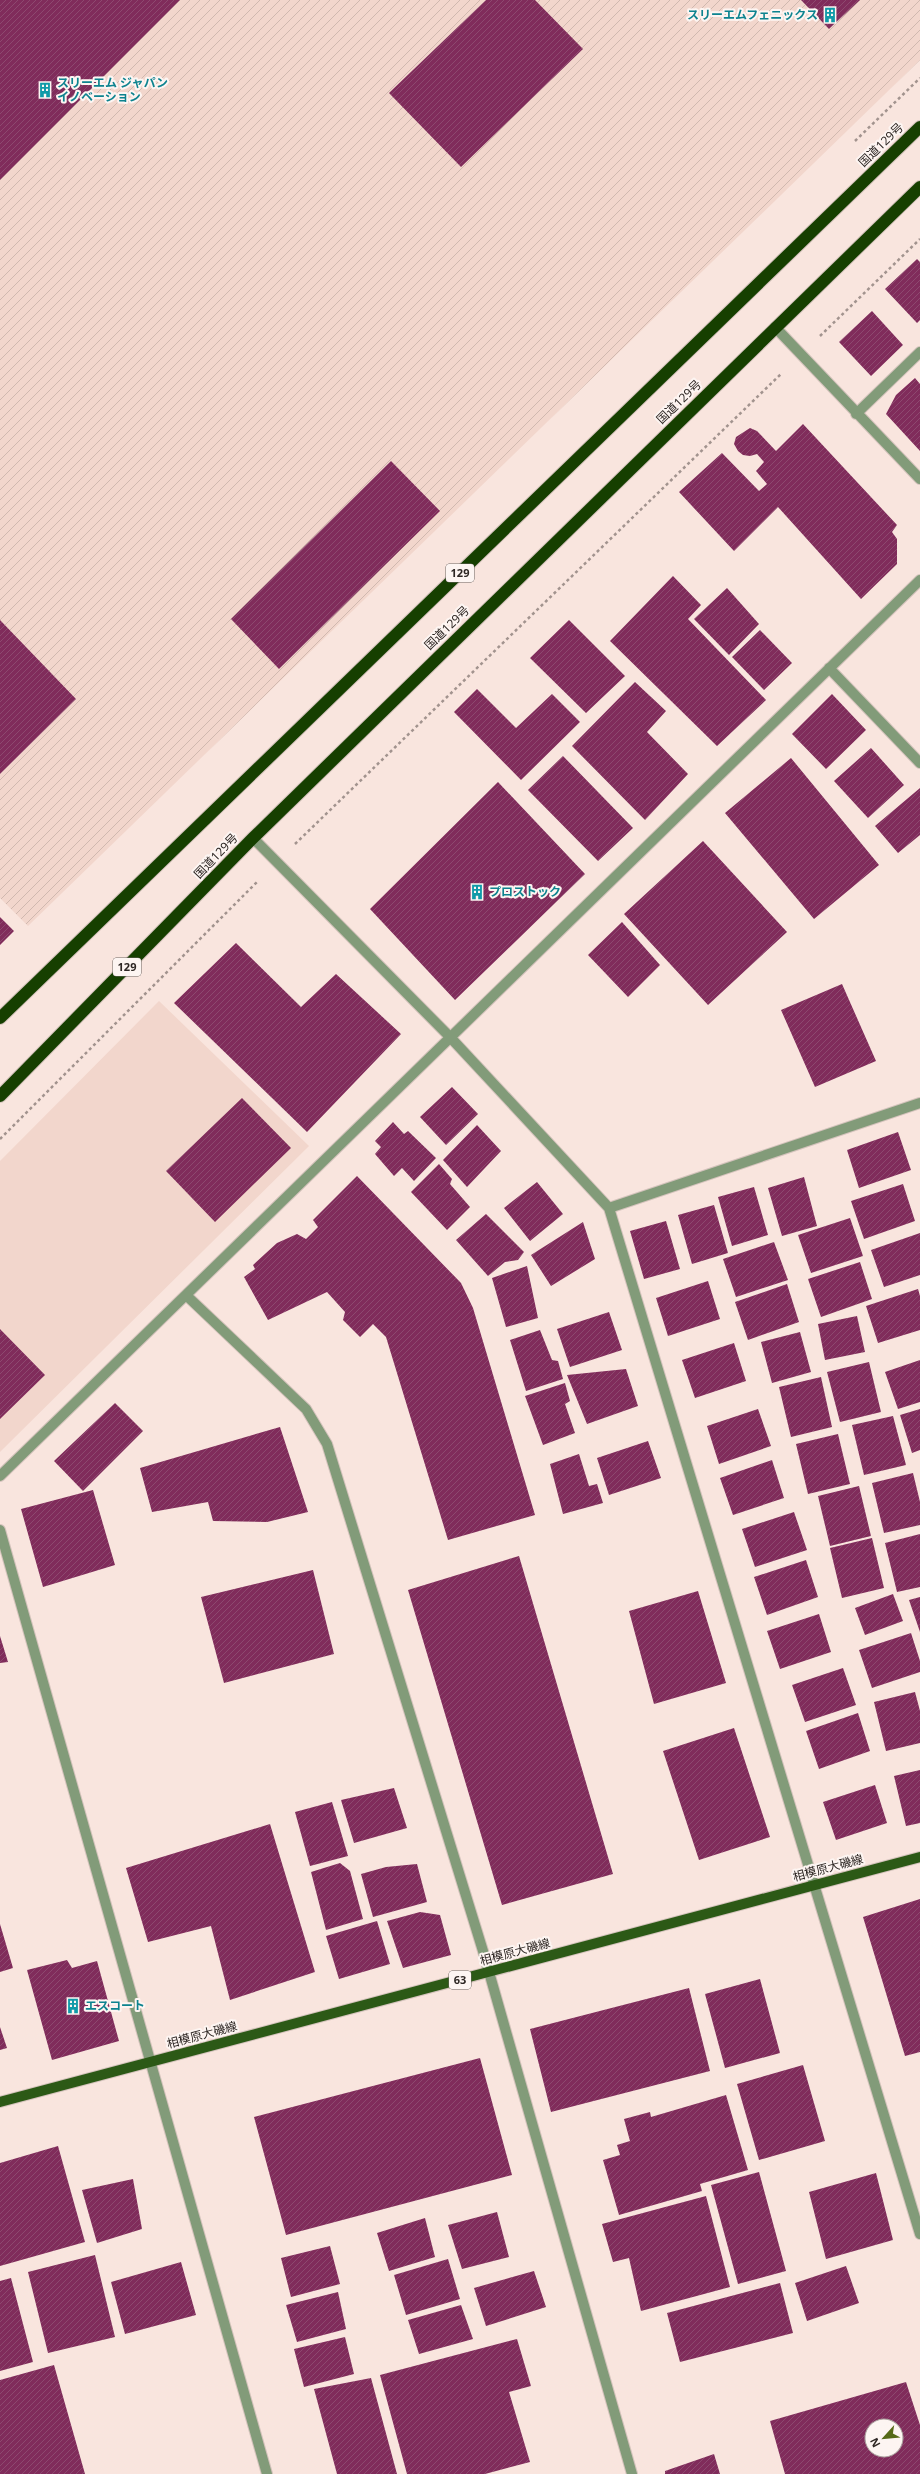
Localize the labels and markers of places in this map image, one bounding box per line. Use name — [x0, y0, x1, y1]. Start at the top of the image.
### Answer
place label: スリーエムフェニックス — [687, 6, 818, 23]
building icon: スリーエムフェニックス — [821, 6, 839, 24]
place label: スリーエム ジャパン イノベーション — [57, 74, 168, 105]
building icon: スリーエム ジャパン イノベーション — [36, 81, 54, 99]
building icon: プロストック — [468, 883, 486, 901]
place label: プロストック — [489, 883, 561, 900]
building icon: エスコート — [64, 1997, 82, 2015]
place label: エスコート — [85, 1997, 145, 2014]

